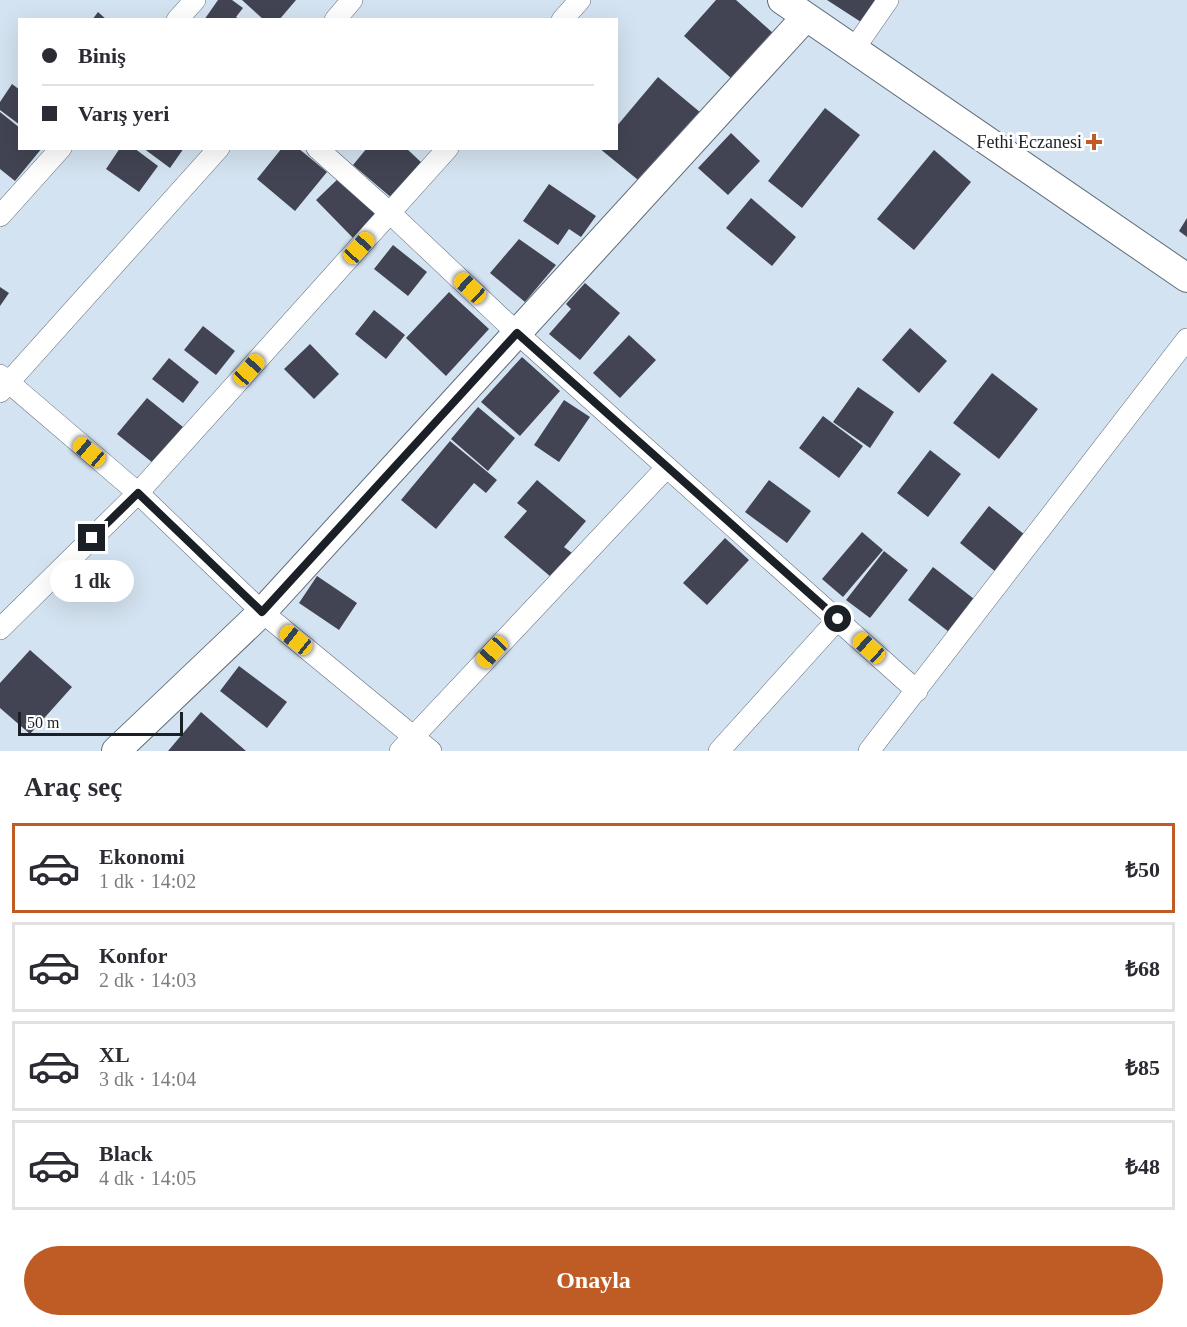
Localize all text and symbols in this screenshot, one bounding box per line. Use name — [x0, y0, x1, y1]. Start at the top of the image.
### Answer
text: Biniş — [78, 43, 126, 68]
text: Varış yeri — [78, 101, 169, 126]
place label: Fethi Eczanesi — [977, 132, 1082, 152]
marker: Fethi Eczanesi — [1087, 135, 1101, 149]
car — [340, 229, 378, 267]
car — [451, 269, 489, 307]
car — [230, 351, 268, 389]
car — [69, 434, 109, 470]
route end — [78, 524, 105, 551]
callout: 1 dk — [50, 559, 134, 601]
text: 1 dk — [73, 570, 111, 592]
route start — [824, 605, 851, 632]
car — [276, 622, 316, 658]
car — [850, 629, 888, 667]
car — [473, 633, 511, 671]
scale bar — [18, 709, 183, 736]
text: 50 m — [27, 714, 59, 731]
text: Araç seç — [24, 772, 122, 802]
icon: car — [27, 841, 81, 895]
text: Ekonomi — [99, 844, 185, 869]
text: ₺50 — [1125, 857, 1160, 882]
text: 1 dk · 14:02 — [99, 870, 196, 892]
icon: car — [27, 940, 81, 994]
text: Konfor — [99, 943, 167, 968]
text: ₺68 — [1125, 956, 1160, 981]
text: 2 dk · 14:03 — [99, 969, 196, 991]
icon: car — [27, 1039, 81, 1093]
text: XL — [99, 1042, 130, 1067]
text: ₺85 — [1125, 1055, 1160, 1080]
text: 3 dk · 14:04 — [99, 1068, 196, 1090]
icon: car — [27, 1138, 81, 1192]
text: Black — [99, 1141, 153, 1166]
text: ₺48 — [1125, 1154, 1160, 1179]
text: 4 dk · 14:05 — [99, 1167, 196, 1189]
button: Onayla — [24, 1246, 1163, 1315]

